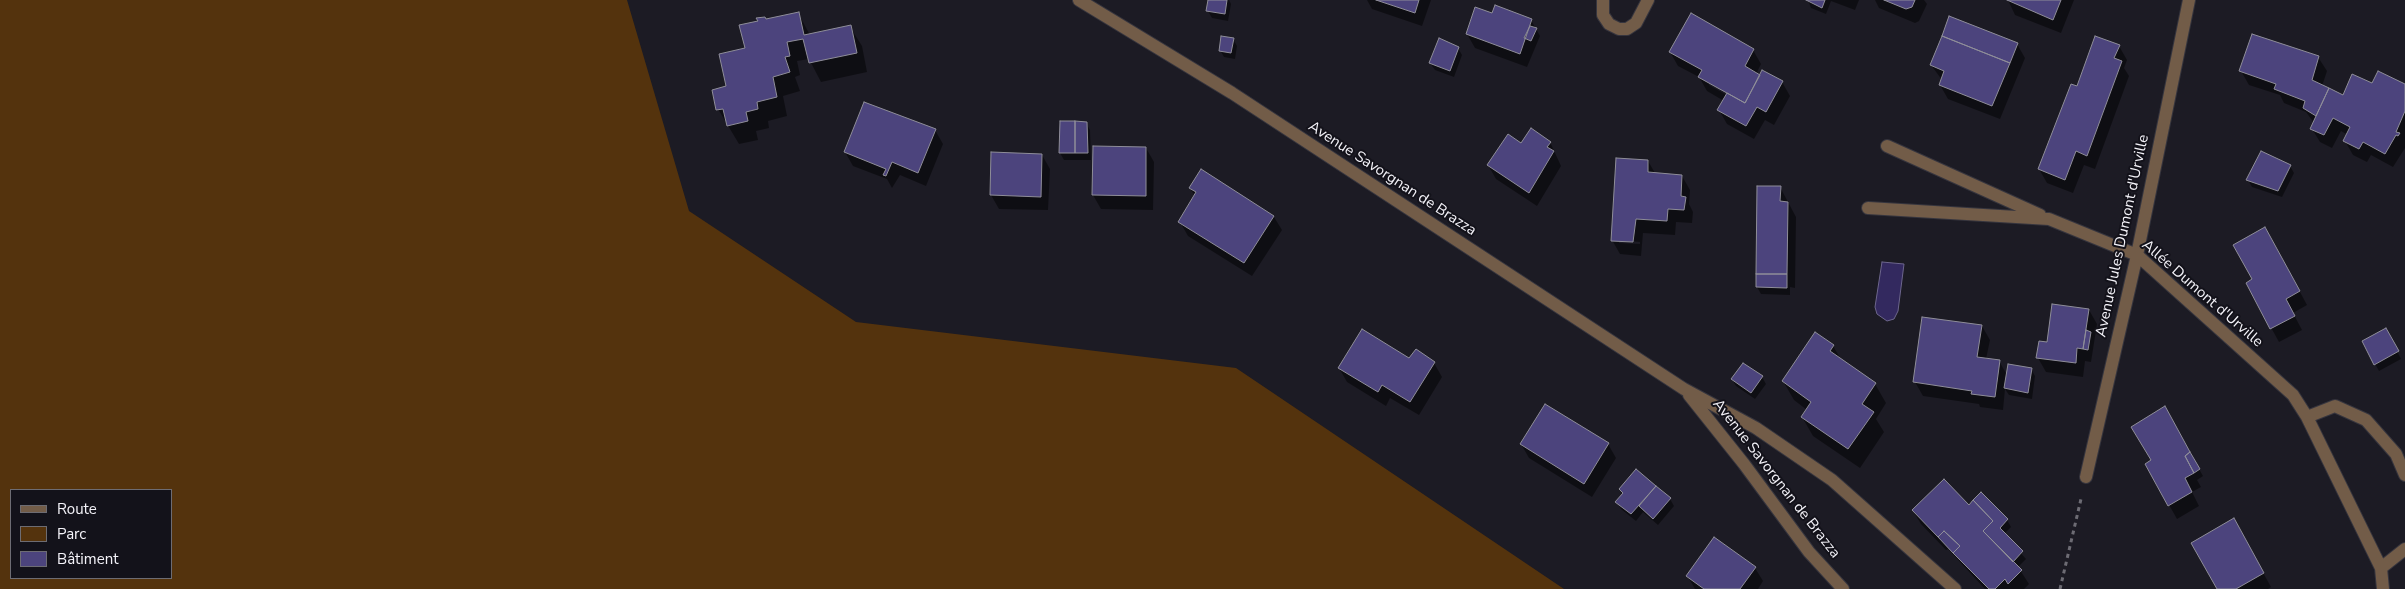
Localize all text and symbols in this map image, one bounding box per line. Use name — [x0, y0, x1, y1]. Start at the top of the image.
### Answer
street label: Avenue Savorgnan de Brazza — [1305, 118, 1479, 240]
street label: Avenue Jules Dumont d'Urville — [2093, 133, 2153, 339]
street label: Allée Dumont d'Urville — [2138, 236, 2266, 352]
street label: Avenue Savorgnan de Brazza — [1708, 396, 1844, 562]
legend — [10, 489, 172, 579]
text: Route — [57, 499, 97, 519]
text: Parc — [57, 524, 86, 544]
text: Bâtiment — [57, 549, 118, 569]

